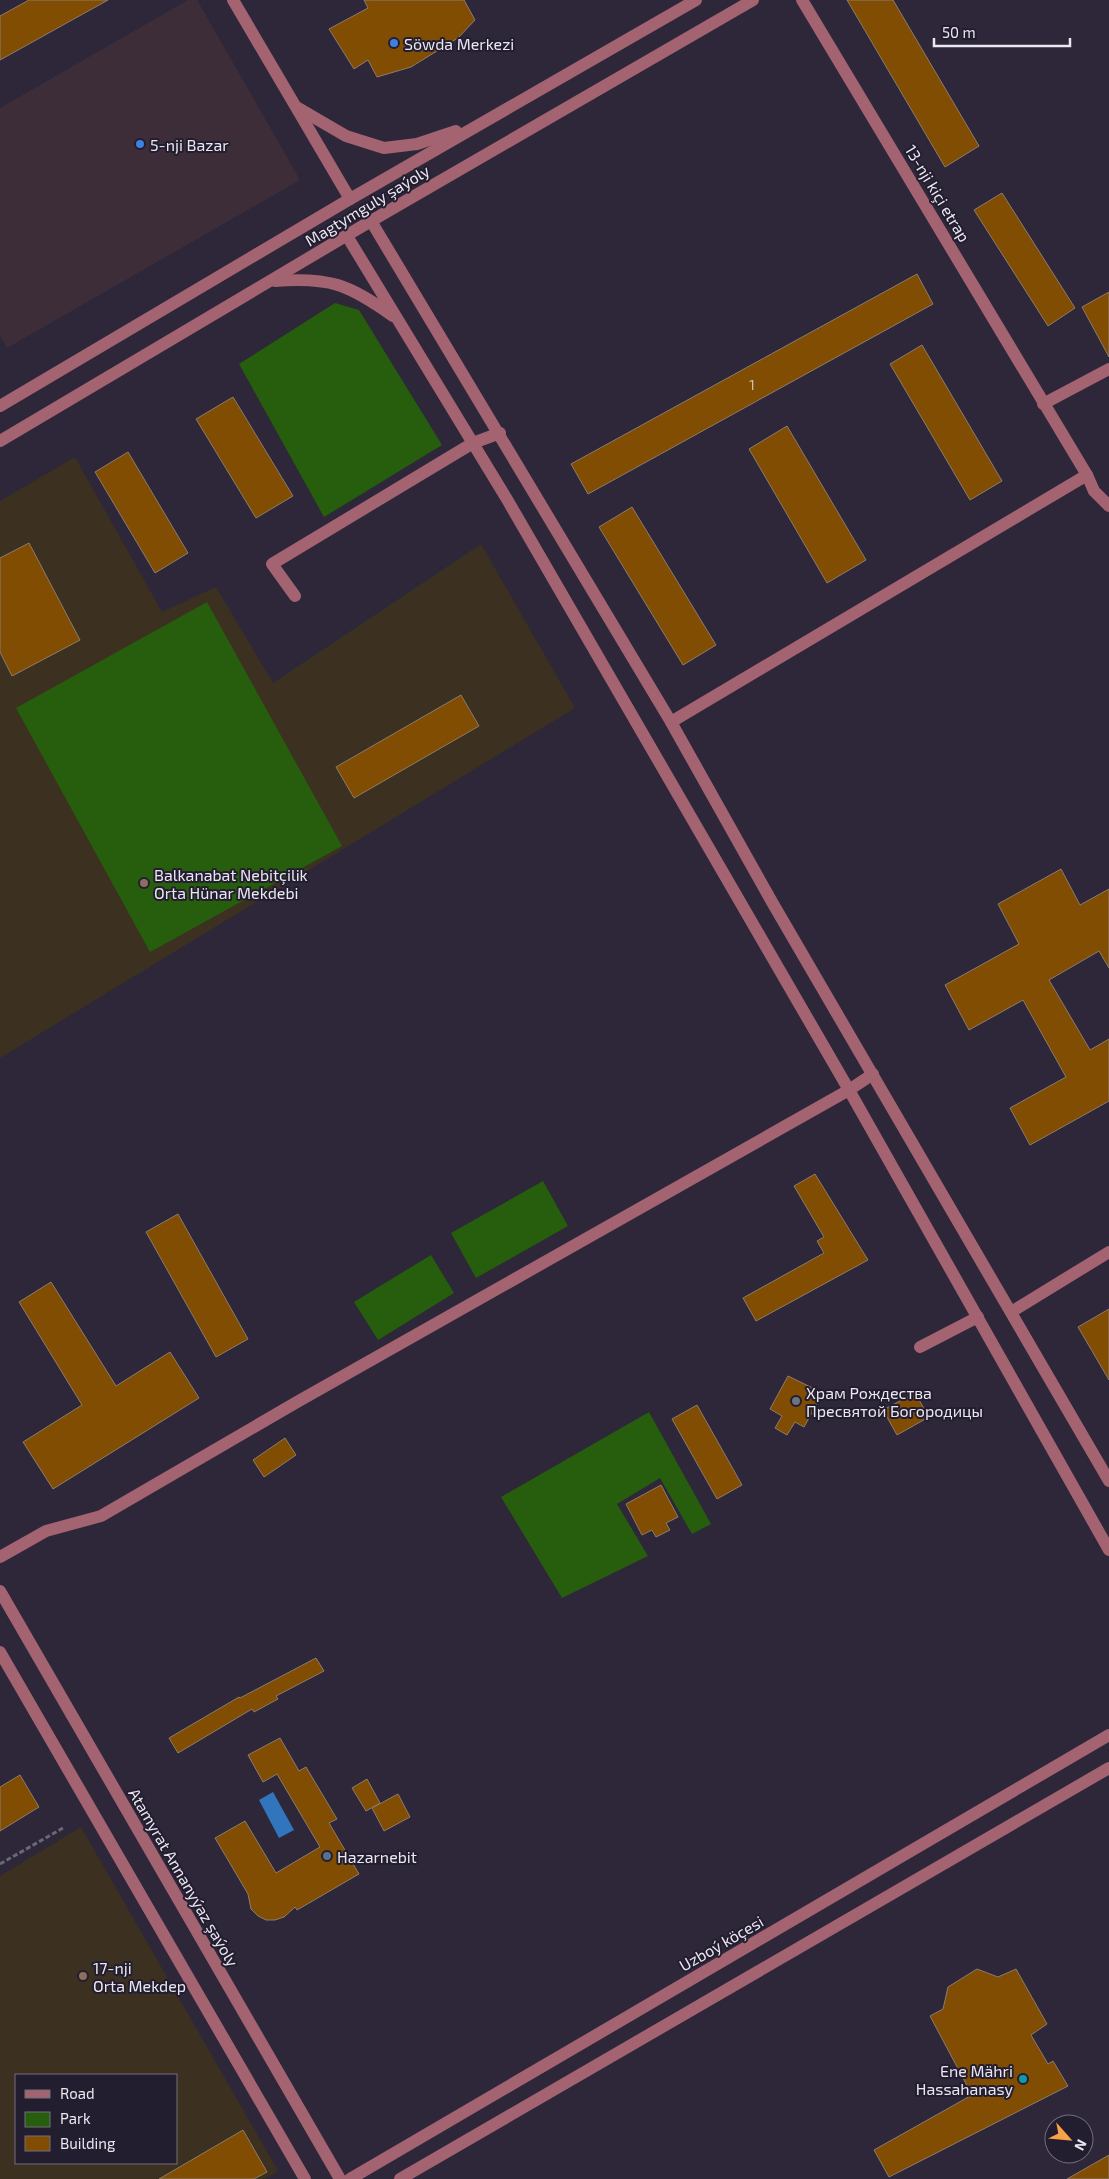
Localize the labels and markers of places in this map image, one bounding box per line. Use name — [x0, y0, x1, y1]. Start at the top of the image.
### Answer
place label: Söwda Merkezi — [404, 34, 514, 53]
marker: Söwda Merkezi — [388, 37, 400, 49]
place label: 5-nji Bazar — [150, 135, 229, 155]
marker: 5-nji Bazar — [134, 138, 146, 150]
place label: Balkanabat Nebitçilik Orta Hünar Mekdebi — [154, 865, 308, 902]
marker: Balkanabat Nebitçilik Orta Hünar Mekdebi — [138, 877, 150, 889]
place label: Храм Рождества Пресвятой Богородицы — [806, 1383, 983, 1420]
marker: Храм Рождества Пресвятой Богородицы — [790, 1395, 802, 1407]
place label: Hazarnebit — [337, 1847, 417, 1866]
marker: Hazarnebit — [321, 1850, 333, 1862]
place label: 17-nji Orta Mekdep — [93, 1958, 186, 1995]
marker: 17-nji Orta Mekdep — [77, 1970, 89, 1982]
place label: Ene Mähri Hassahanasy — [916, 2061, 1014, 2098]
marker: Ene Mähri Hassahanasy — [1017, 2073, 1029, 2085]

